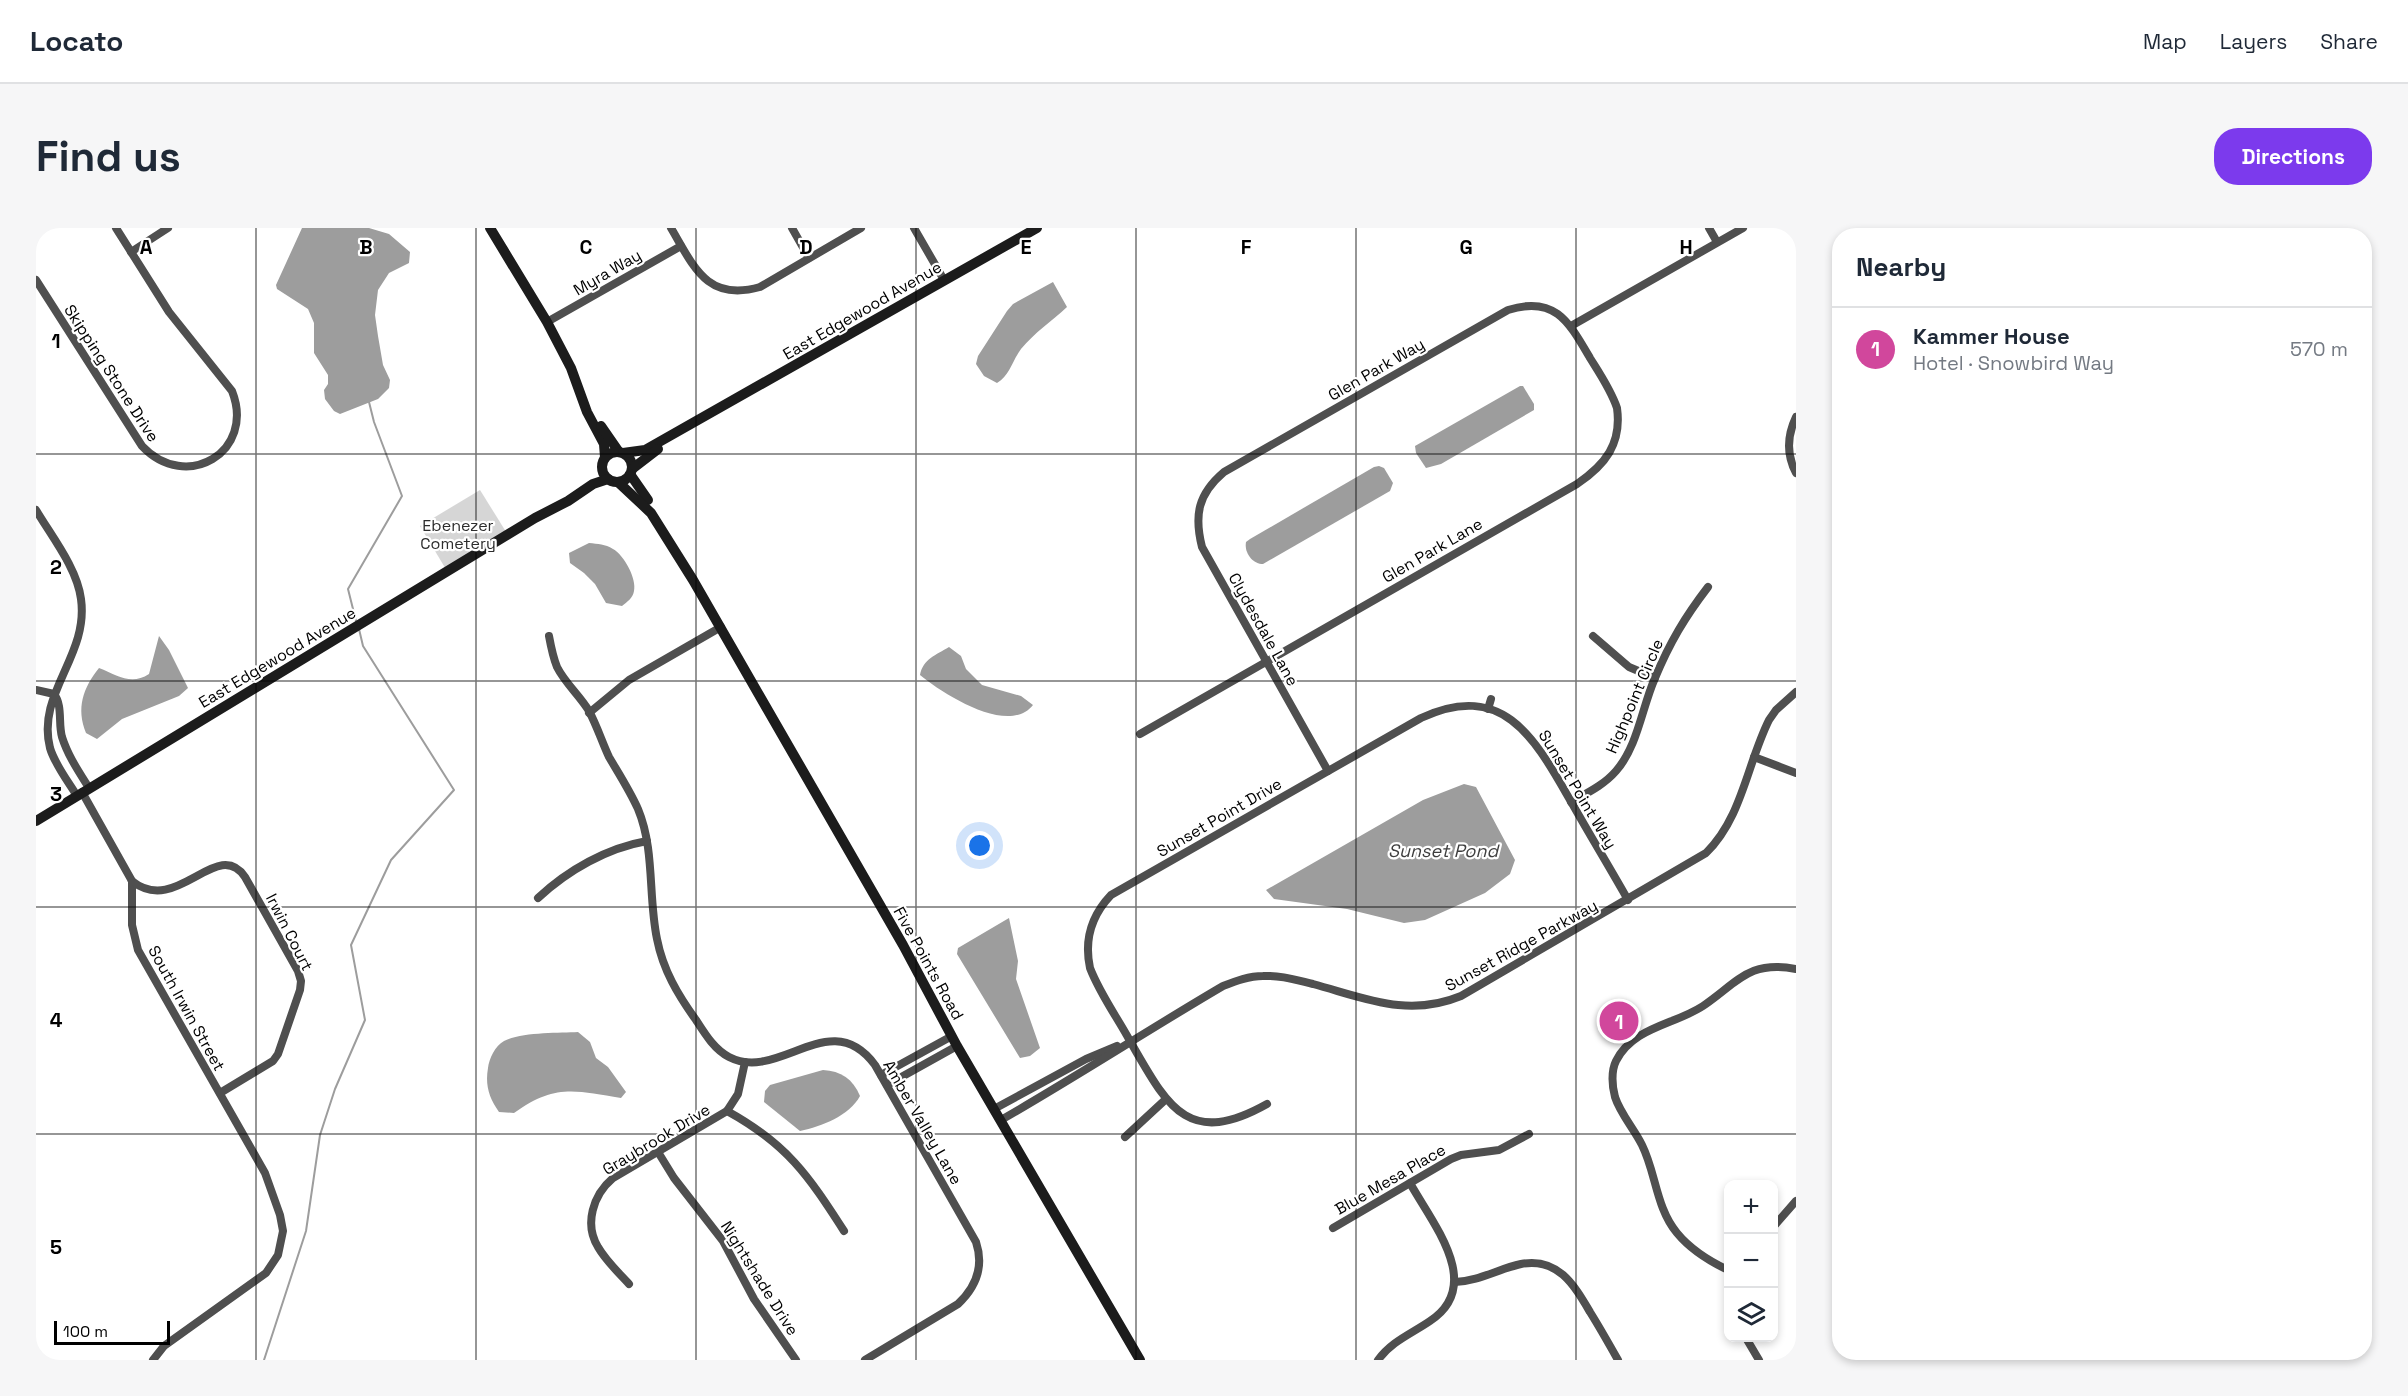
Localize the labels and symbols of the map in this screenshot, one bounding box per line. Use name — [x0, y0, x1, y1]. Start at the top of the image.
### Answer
text: A — [140, 234, 153, 260]
text: B — [359, 234, 373, 260]
text: C — [580, 234, 593, 260]
text: D — [799, 234, 813, 260]
text: E — [1020, 234, 1032, 260]
text: F — [1241, 234, 1252, 260]
text: G — [1459, 234, 1473, 260]
text: H — [1679, 234, 1693, 260]
street label: Myra Way — [569, 245, 645, 300]
street label: East Edgewood Avenue — [779, 256, 945, 365]
street label: Skipping Stone Drive — [59, 301, 164, 446]
text: 1 — [51, 328, 61, 354]
street label: Glen Park Way — [1324, 333, 1428, 405]
street label: Glen Park Lane — [1378, 513, 1486, 588]
park label: Ebenezer Cometery — [420, 515, 496, 554]
text: 2 — [50, 554, 62, 580]
street label: Clydesdale Lane — [1224, 569, 1303, 690]
street label: East Edgewood Avenue — [195, 602, 360, 713]
street label: Highpoint Circle — [1601, 636, 1668, 757]
street label: Sunset Point Way — [1534, 726, 1621, 853]
street label: Sunset Point Drive — [1153, 773, 1286, 862]
text: 3 — [50, 781, 62, 807]
your location — [965, 831, 994, 860]
water label: Sunset Pond — [1388, 839, 1500, 862]
street label: Irwin Court — [261, 890, 318, 974]
street label: Sunset Ridge Parkway — [1441, 895, 1601, 996]
street label: Five Points Road — [889, 903, 968, 1024]
street label: South Irwin Street — [143, 942, 230, 1075]
pin: 1 — [1600, 998, 1638, 1044]
text: 4 — [50, 1007, 63, 1033]
street label: Amber Valley Lane — [878, 1056, 967, 1188]
street label: Graybrook Drive — [599, 1099, 714, 1180]
street label: Blue Mesa Place — [1331, 1139, 1449, 1220]
street label: Nightshade Drive — [716, 1217, 803, 1339]
text: 5 — [50, 1234, 62, 1260]
scale bar — [54, 1318, 170, 1346]

